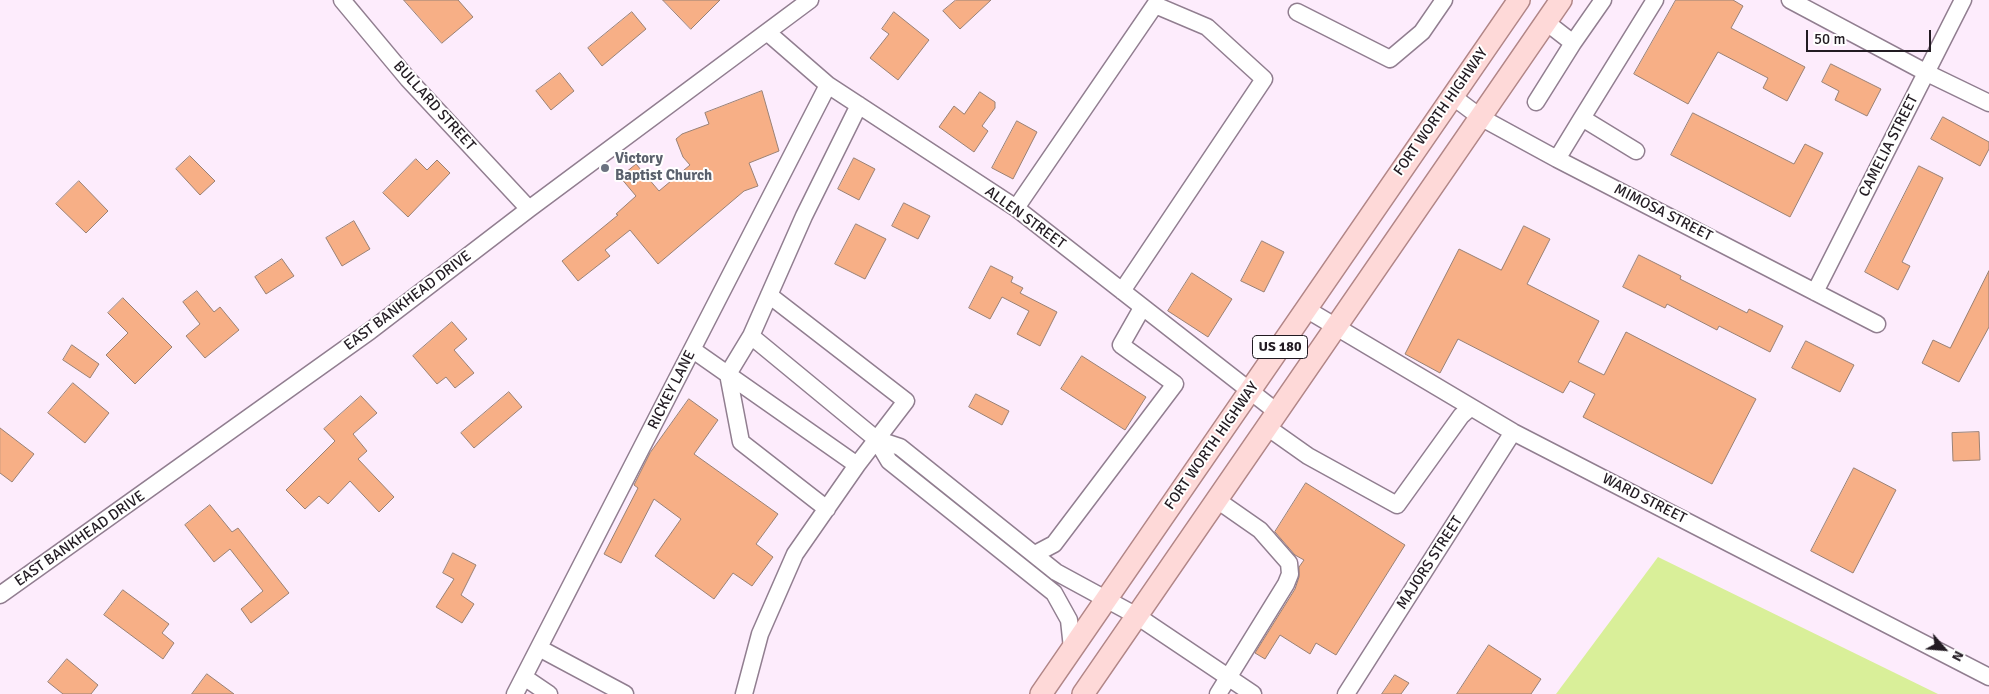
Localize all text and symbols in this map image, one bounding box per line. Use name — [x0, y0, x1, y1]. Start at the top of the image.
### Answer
scale bar — [1809, 20, 1934, 52]
text: 50 m — [1814, 30, 1845, 48]
street label: FORT WORTH HIGHWAY — [1390, 45, 1492, 179]
street label: BULLARD STREET — [389, 57, 479, 155]
street label: CAMELIA STREET — [1856, 92, 1922, 200]
place label: Victory Baptist Church — [615, 150, 712, 185]
marker: Victory Baptist Church — [599, 162, 611, 174]
street label: MIMOSA STREET — [1611, 180, 1715, 246]
street label: ALLEN STREET — [981, 183, 1069, 253]
street label: EAST BANKHEAD DRIVE — [341, 247, 475, 355]
road number: US 180 — [1252, 336, 1308, 358]
street label: RICKEY LANE — [644, 347, 700, 433]
street label: FORT WORTH HIGHWAY — [1161, 379, 1263, 513]
street label: WARD STREET — [1599, 470, 1689, 528]
street label: EAST BANKHEAD DRIVE — [11, 487, 149, 591]
street label: MAJORS STREET — [1393, 513, 1467, 613]
north arrow — [1919, 624, 1969, 674]
text: N — [1948, 648, 1968, 664]

